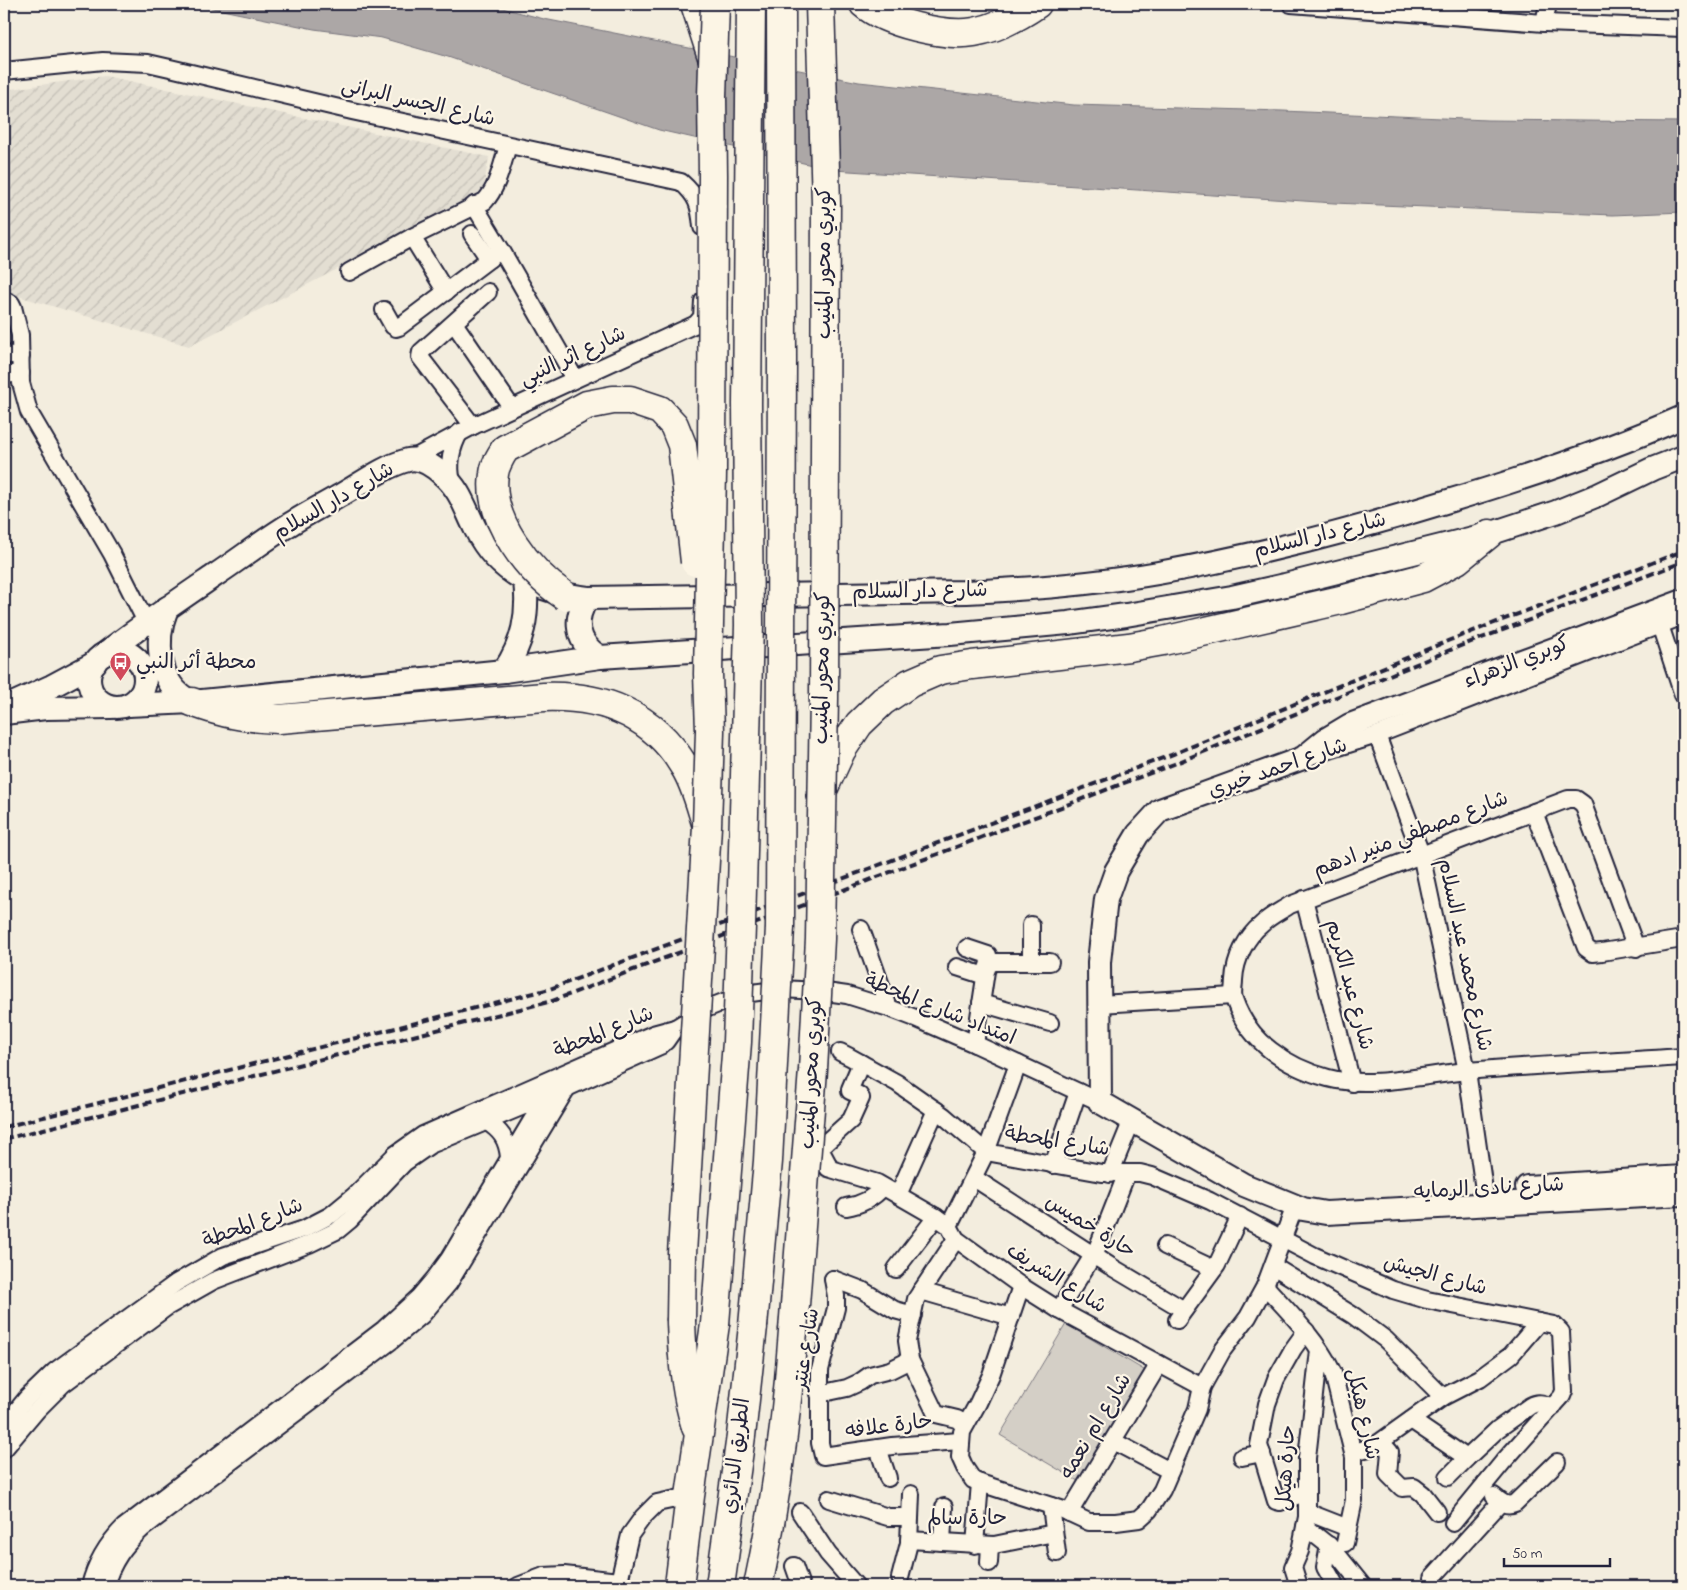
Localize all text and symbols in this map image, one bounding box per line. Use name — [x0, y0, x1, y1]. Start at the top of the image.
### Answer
street label: شارع الجسر البرانى — [338, 71, 498, 135]
street label: كوبري محور المنيب — [810, 187, 840, 339]
street label: شارع اثر النبي — [515, 319, 632, 397]
street label: شارع دار السلام — [268, 455, 400, 549]
street label: شارع دار السلام — [1251, 505, 1389, 567]
street label: شارع دار السلام — [852, 576, 988, 608]
street label: كوبري محور المنيب — [807, 591, 839, 745]
street label: كوبري الزهراء — [1460, 629, 1574, 697]
place label: محطة أثر النبي — [136, 648, 256, 680]
bus stop icon: محطة أثر النبي — [108, 651, 132, 682]
street label: شارع احمد خيري — [1204, 731, 1352, 807]
street label: شارع مصطفي منير ادهم — [1309, 784, 1514, 888]
street label: شارع محمد عبد السلام — [1429, 856, 1499, 1054]
street label: شارع عبد الكريم — [1317, 916, 1381, 1054]
street label: امتداد شارع المحطة — [860, 966, 1020, 1054]
street label: كوبري محور المنيب — [793, 996, 831, 1150]
street label: شارع المحطة — [549, 999, 659, 1067]
street label: شارع المحطة — [1002, 1119, 1112, 1165]
street label: شارع نادى الرمايه — [1413, 1170, 1565, 1208]
street label: حارة خميس — [1039, 1187, 1141, 1267]
street label: شارع المحطة — [198, 1191, 308, 1257]
street label: شارع الشريف — [1000, 1236, 1112, 1322]
street label: شارع الجيش — [1380, 1248, 1490, 1304]
street label: شارع عنتر — [785, 1306, 828, 1394]
street label: شارع هيكل — [1337, 1365, 1387, 1463]
street label: شارع ام نعمه — [1052, 1368, 1140, 1486]
street label: الطريق الدائري — [715, 1396, 759, 1516]
street label: حارة علافه — [843, 1407, 935, 1447]
street label: حارة هيكل — [1270, 1424, 1304, 1512]
street label: حارة سالم — [927, 1504, 1007, 1534]
scale bar — [1504, 1535, 1611, 1567]
text: 50 m — [1512, 1543, 1543, 1565]

